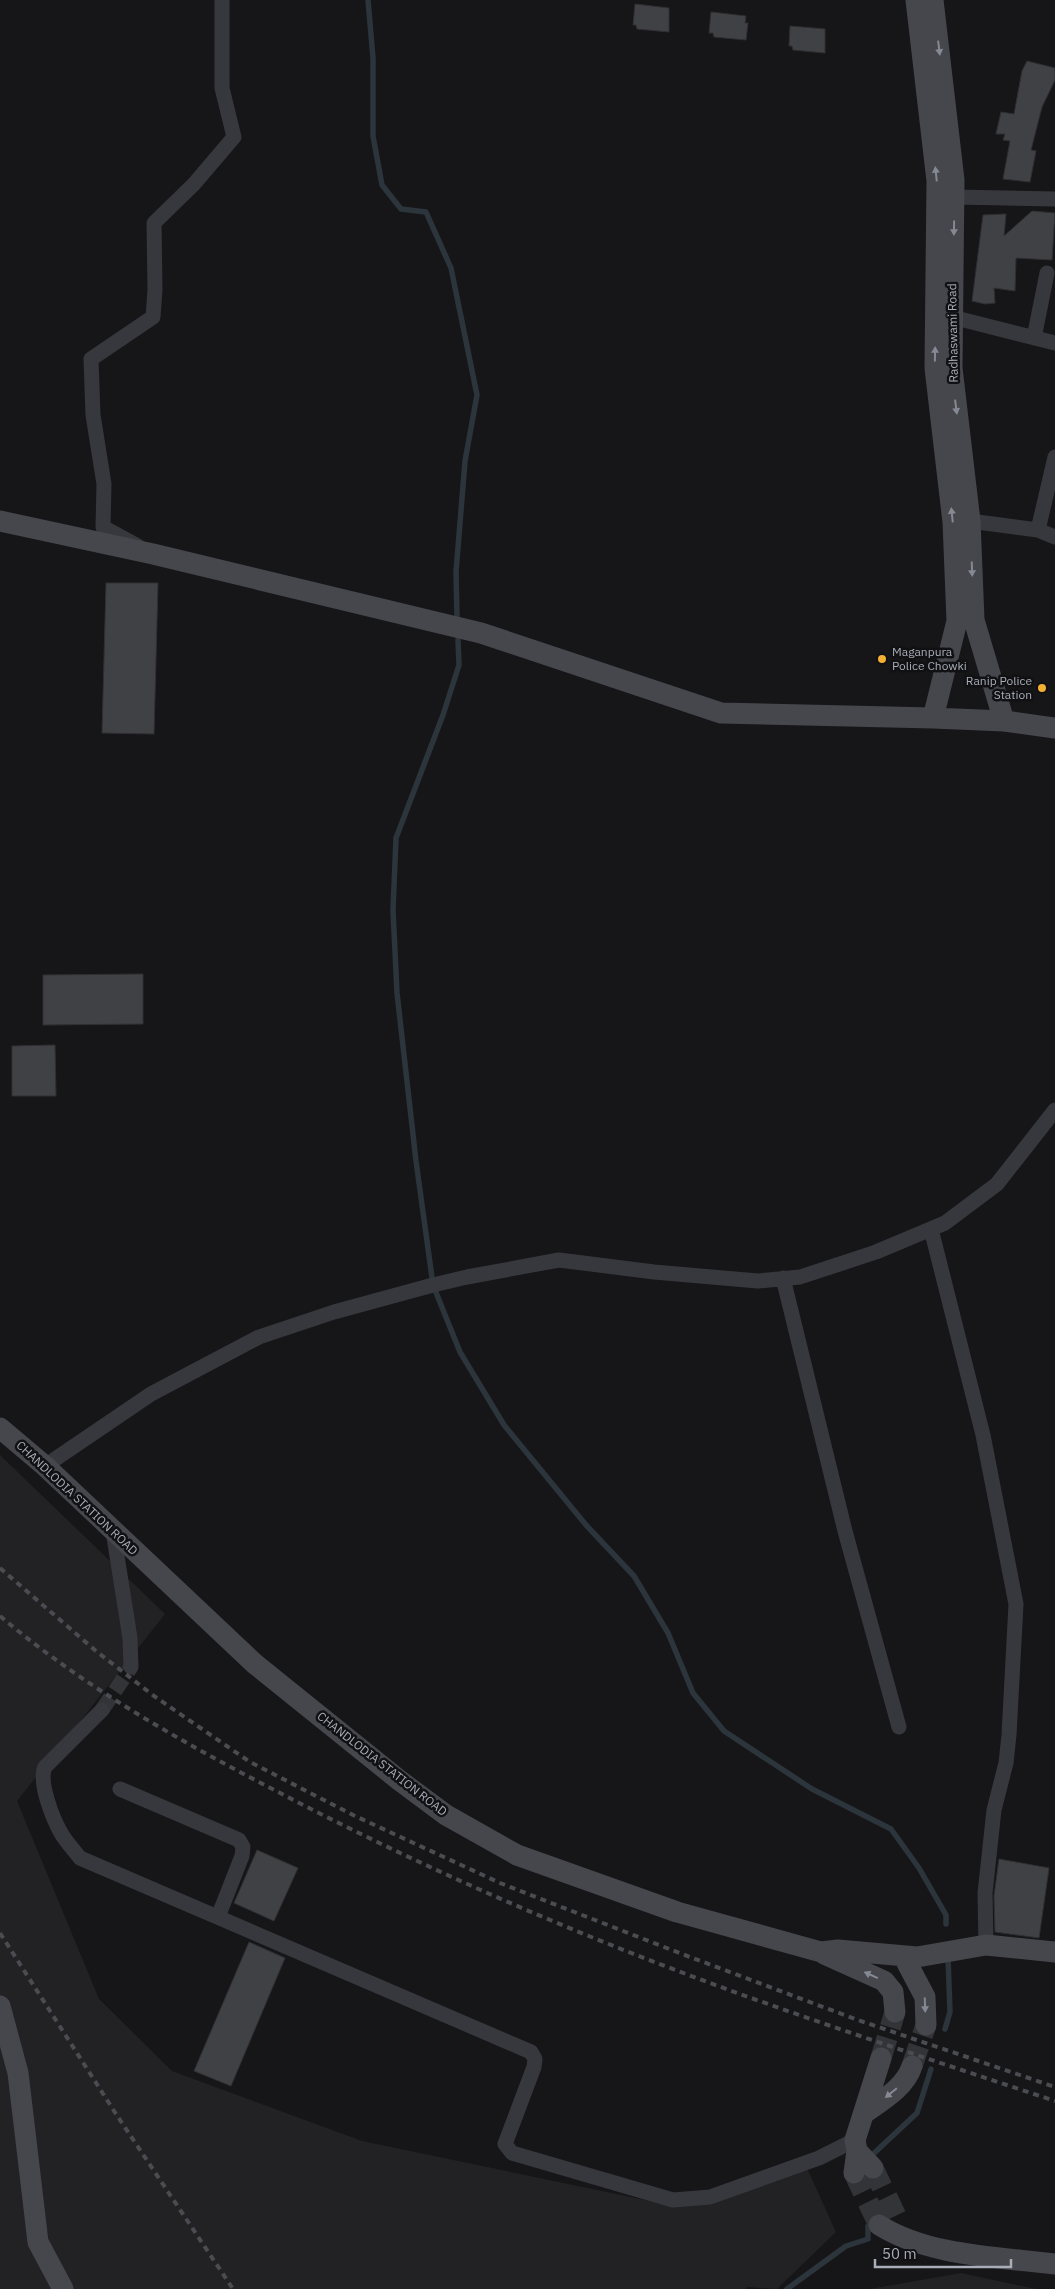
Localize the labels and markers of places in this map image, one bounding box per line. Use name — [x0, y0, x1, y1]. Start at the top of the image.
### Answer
place label: Maganpura Police Chowki — [892, 644, 967, 673]
marker: Maganpura Police Chowki — [876, 653, 888, 665]
place label: Ranip Police Station — [966, 673, 1032, 702]
marker: Ranip Police Station — [1036, 682, 1048, 694]

